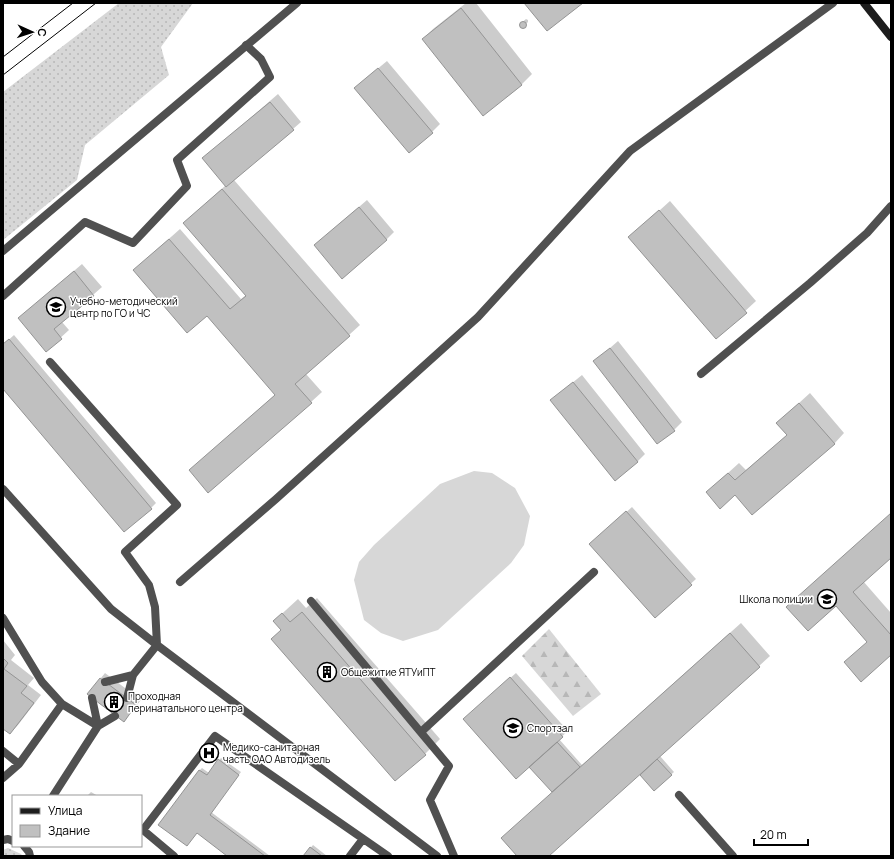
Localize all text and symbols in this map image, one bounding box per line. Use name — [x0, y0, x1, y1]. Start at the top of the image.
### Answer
north arrow — [12, 12, 52, 52]
text: С — [35, 28, 50, 37]
place label: Учебно-методический центр по ГО и ЧС — [70, 294, 178, 320]
school or university icon: Учебно-методический центр по ГО и ЧС — [45, 296, 67, 318]
school or university icon: Школа полиции — [816, 588, 838, 610]
place label: Школа полиции — [739, 592, 813, 606]
building icon: Общежитие ЯТУиПТ — [316, 661, 338, 683]
place label: Общежитие ЯТУиПТ — [341, 665, 436, 679]
place label: Проходная перинатального центра — [128, 689, 243, 715]
building icon: Проходная перинатального центра — [103, 691, 125, 713]
school or university icon: Спортзал — [502, 717, 524, 739]
place label: Спортзал — [527, 721, 573, 735]
place label: Медико-санитарная часть ОАО Автодизель — [223, 740, 330, 766]
hospital icon: Медико-санитарная часть ОАО Автодизель — [198, 742, 220, 764]
legend — [12, 795, 142, 847]
text: Улица — [48, 802, 82, 819]
scale bar — [754, 821, 808, 847]
text: Здание — [48, 822, 90, 839]
text: 20 m — [760, 826, 787, 843]

